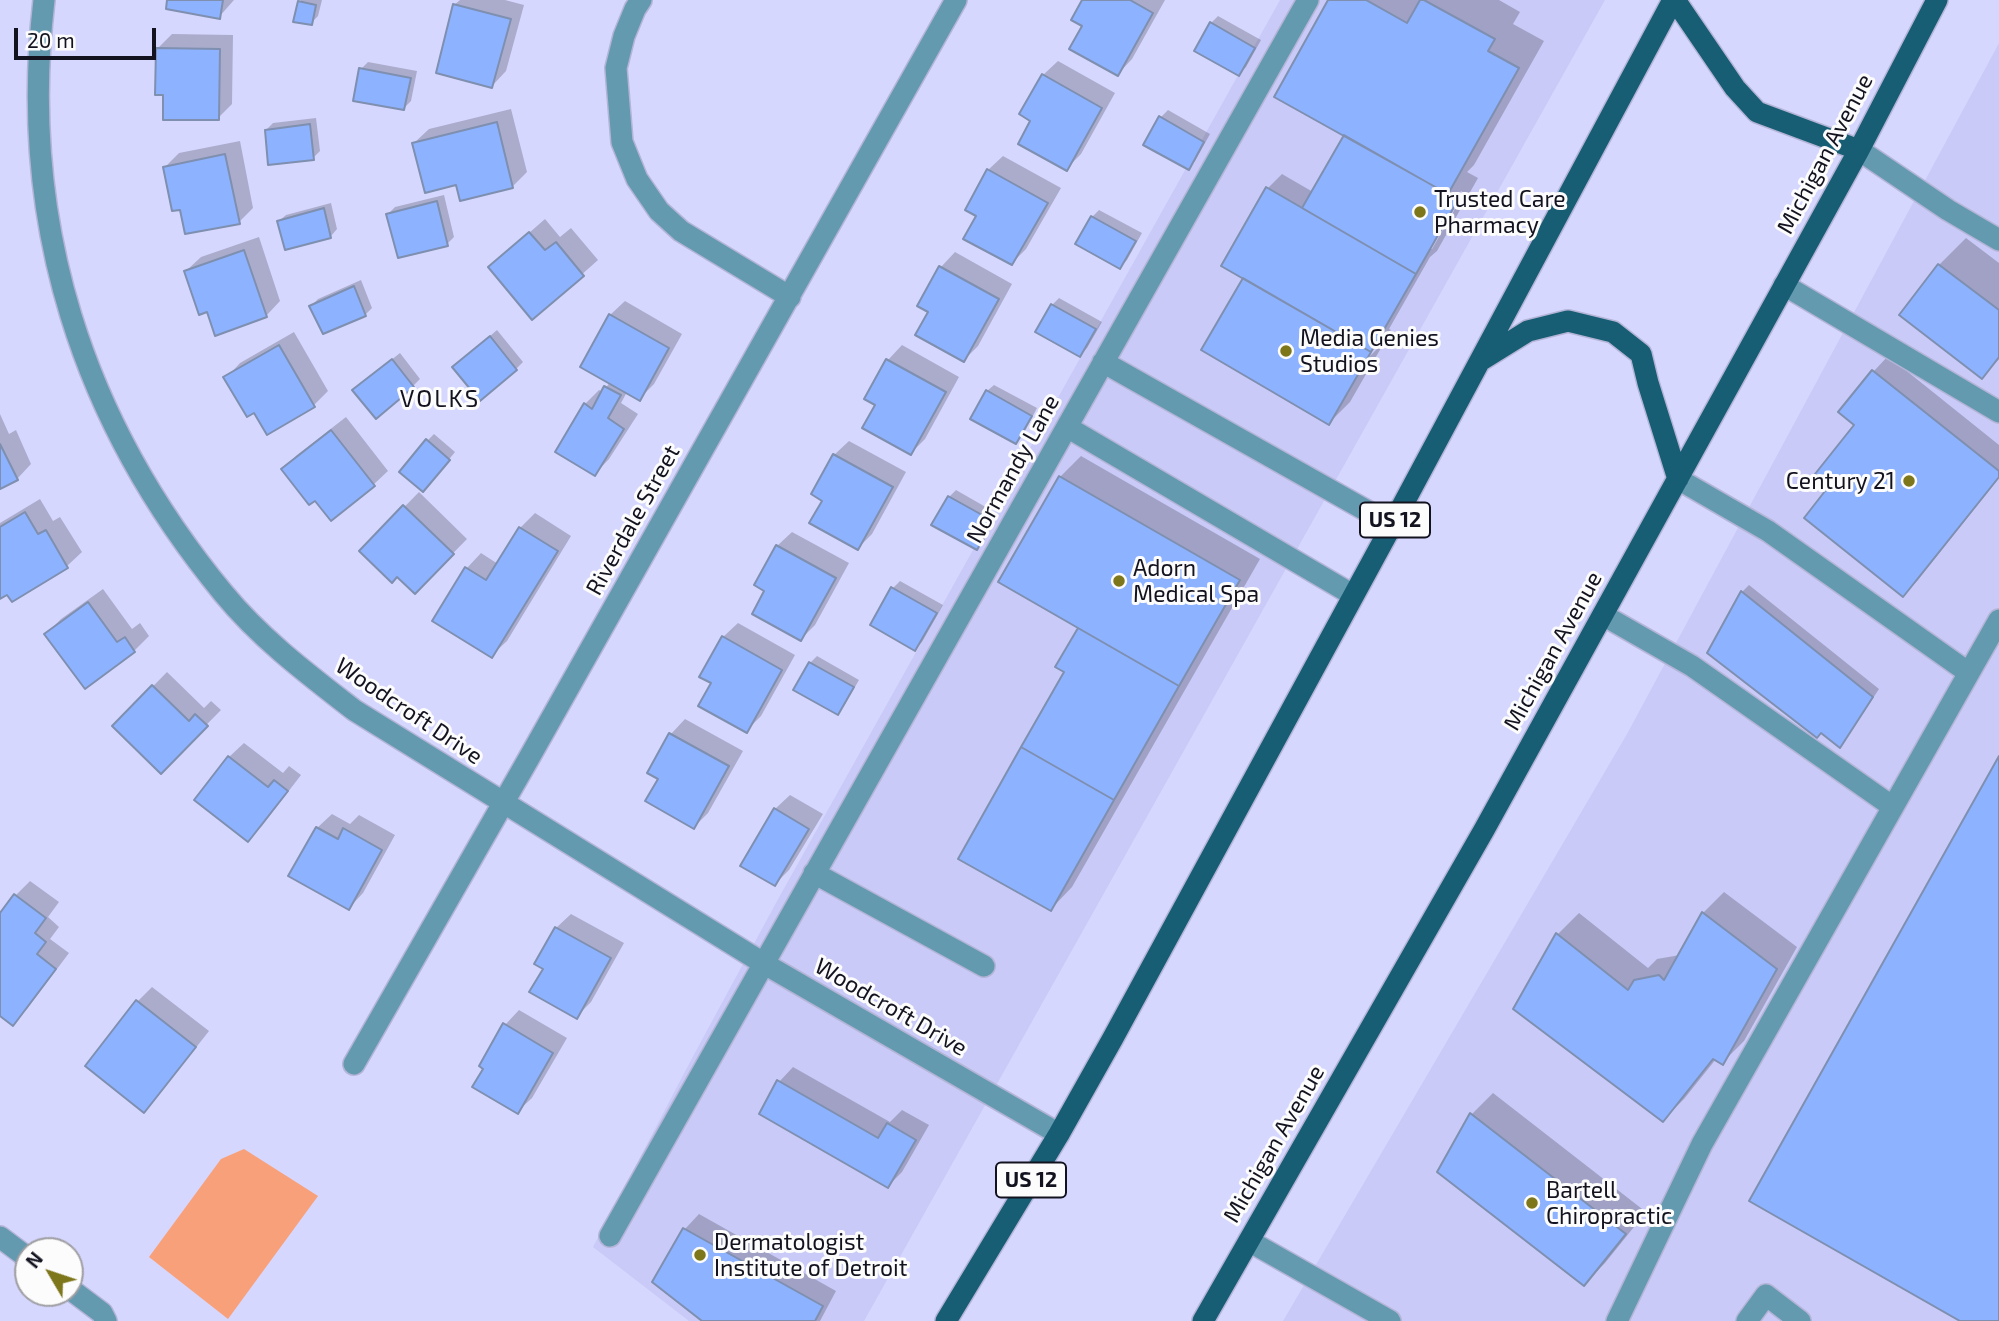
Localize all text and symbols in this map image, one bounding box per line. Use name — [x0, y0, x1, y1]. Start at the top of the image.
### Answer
scale bar — [18, 14, 159, 58]
text: 20 m — [27, 27, 75, 52]
street label: Michigan Avenue — [1771, 69, 1879, 239]
place label: Trusted Care Pharmacy — [1434, 185, 1566, 239]
marker: Trusted Care Pharmacy — [1412, 204, 1428, 220]
place label: Media Genies Studios — [1300, 324, 1439, 378]
marker: Media Genies Studios — [1278, 343, 1294, 359]
district label: VOLKS — [400, 385, 480, 413]
street label: Normandy Lane — [961, 390, 1065, 548]
street label: Riverdale Street — [580, 440, 686, 600]
place label: Century 21 — [1786, 467, 1895, 495]
marker: Century 21 — [1901, 473, 1917, 489]
road number: US 12 — [1360, 503, 1430, 538]
place label: Adorn Medical Spa — [1133, 554, 1259, 608]
street label: Michigan Avenue — [1498, 567, 1608, 735]
marker: Adorn Medical Spa — [1111, 573, 1127, 589]
street label: Woodcroft Drive — [330, 652, 488, 770]
street label: Woodcroft Drive — [810, 952, 972, 1062]
street label: Michigan Avenue — [1218, 1060, 1330, 1228]
road number: US 12 — [996, 1162, 1066, 1198]
place label: Bartell Chiropractic — [1546, 1176, 1672, 1230]
marker: Bartell Chiropractic — [1524, 1195, 1540, 1211]
place label: Dermatologist Institute of Detroit — [714, 1228, 907, 1282]
north arrow — [14, 1237, 84, 1307]
text: N — [21, 1247, 47, 1272]
marker: Dermatologist Institute of Detroit — [692, 1247, 708, 1263]

